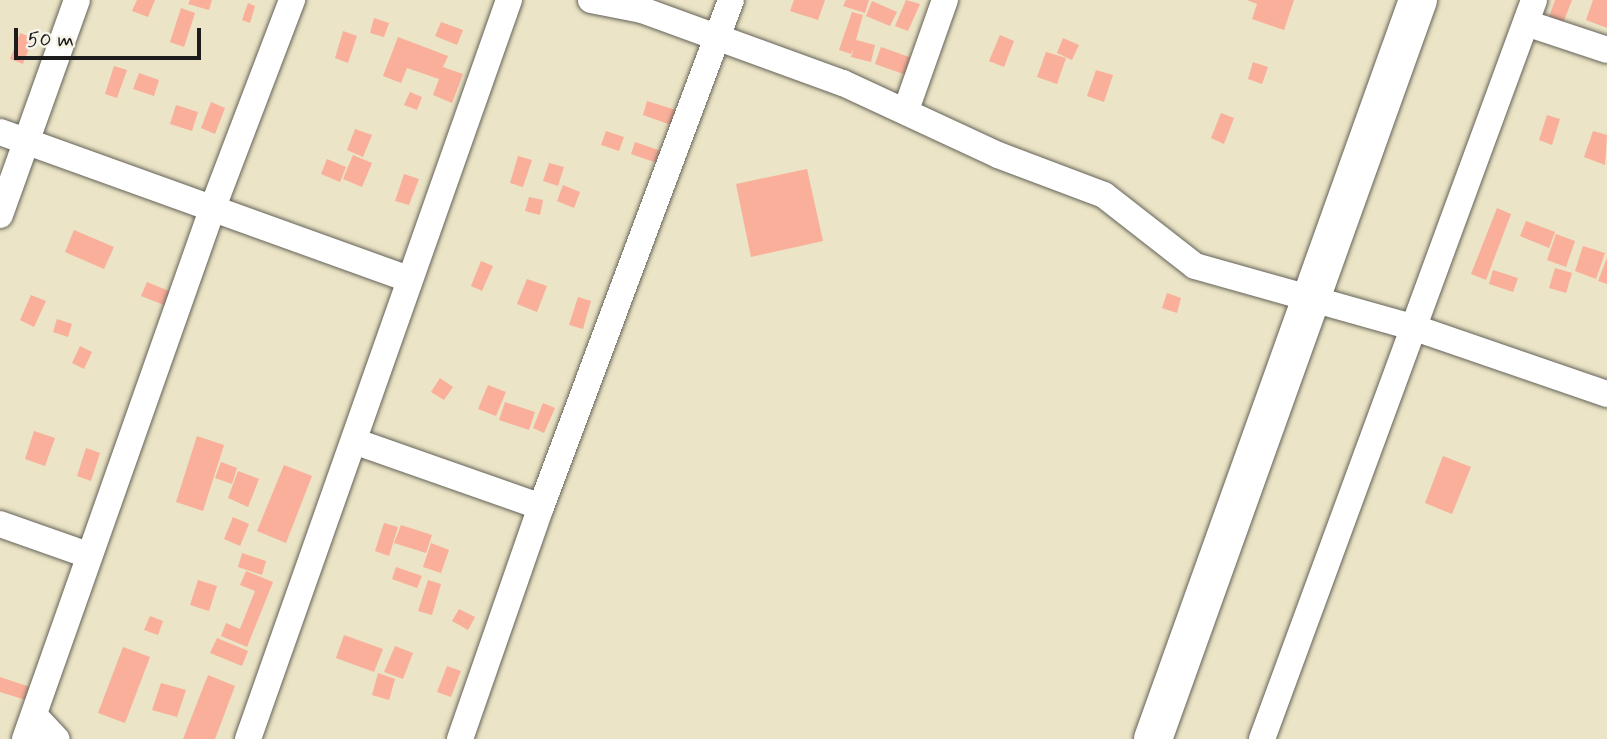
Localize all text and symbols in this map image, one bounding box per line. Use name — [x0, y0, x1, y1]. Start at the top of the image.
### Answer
scale bar — [18, 14, 205, 58]
text: 50 m — [27, 26, 74, 54]

